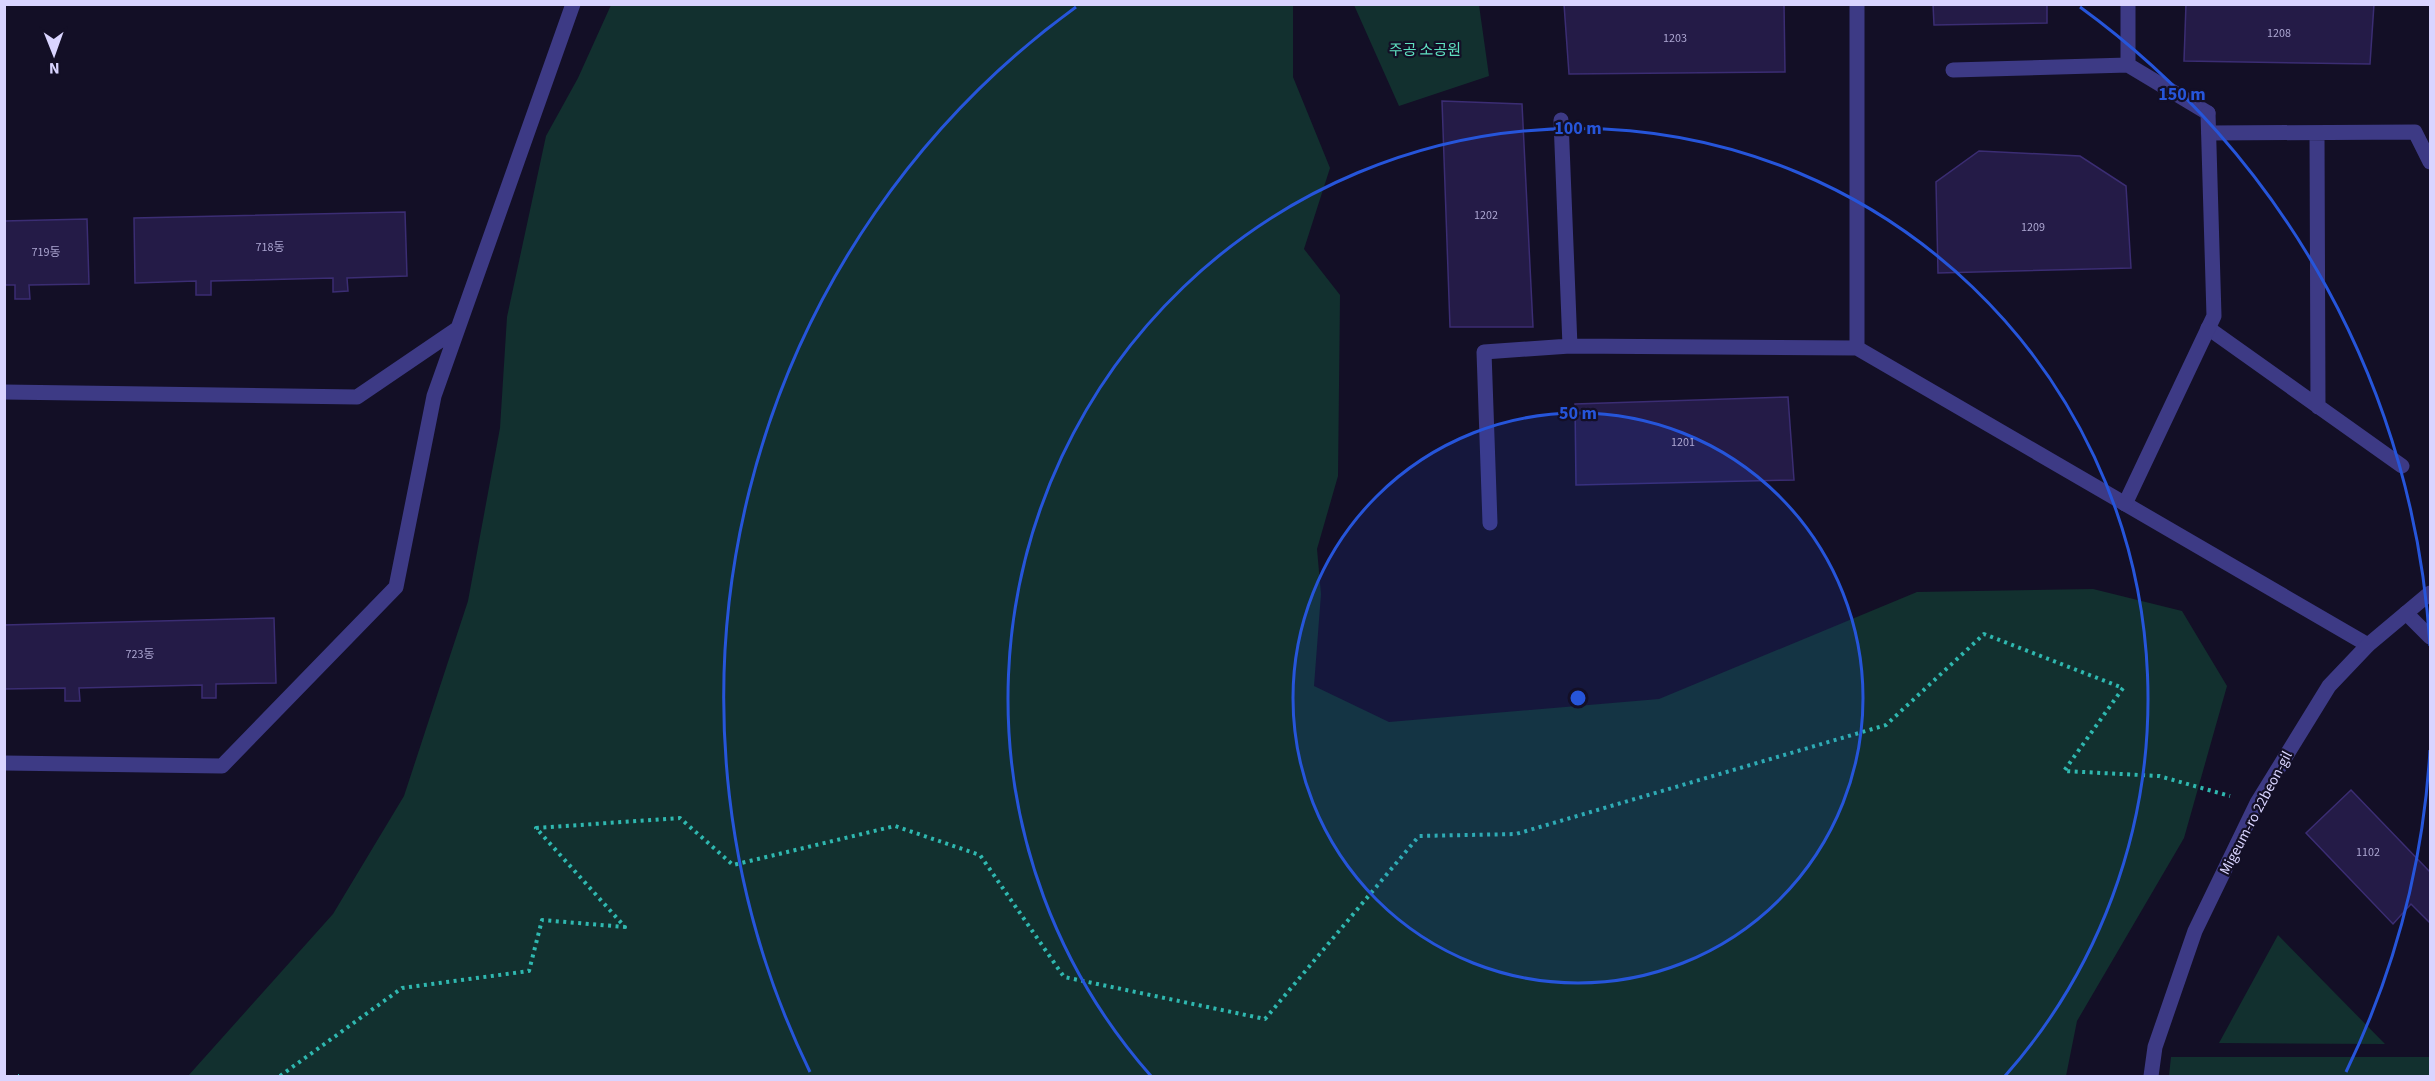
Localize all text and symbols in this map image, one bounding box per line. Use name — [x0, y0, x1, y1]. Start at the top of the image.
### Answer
north arrow — [24, 24, 84, 84]
house number: 1208 — [2267, 25, 2291, 42]
house number: 1203 — [1663, 30, 1687, 47]
park label: 주공 소공원 — [1389, 40, 1461, 61]
text: N — [49, 57, 60, 79]
text: 150 m — [2158, 82, 2206, 107]
text: 100 m — [1554, 116, 1602, 141]
house number: 1202 — [1474, 207, 1498, 224]
house number: 1209 — [2021, 219, 2045, 236]
house number: 718동 — [256, 239, 284, 256]
house number: 719동 — [32, 244, 60, 261]
text: 50 m — [1559, 401, 1597, 426]
house number: 1201 — [1671, 434, 1695, 451]
house number: 723동 — [126, 646, 154, 663]
centre of rings — [1568, 688, 1588, 708]
street label: Migeum-ro 22beon-gil — [2214, 747, 2298, 879]
house number: 1102 — [2356, 844, 2380, 861]

